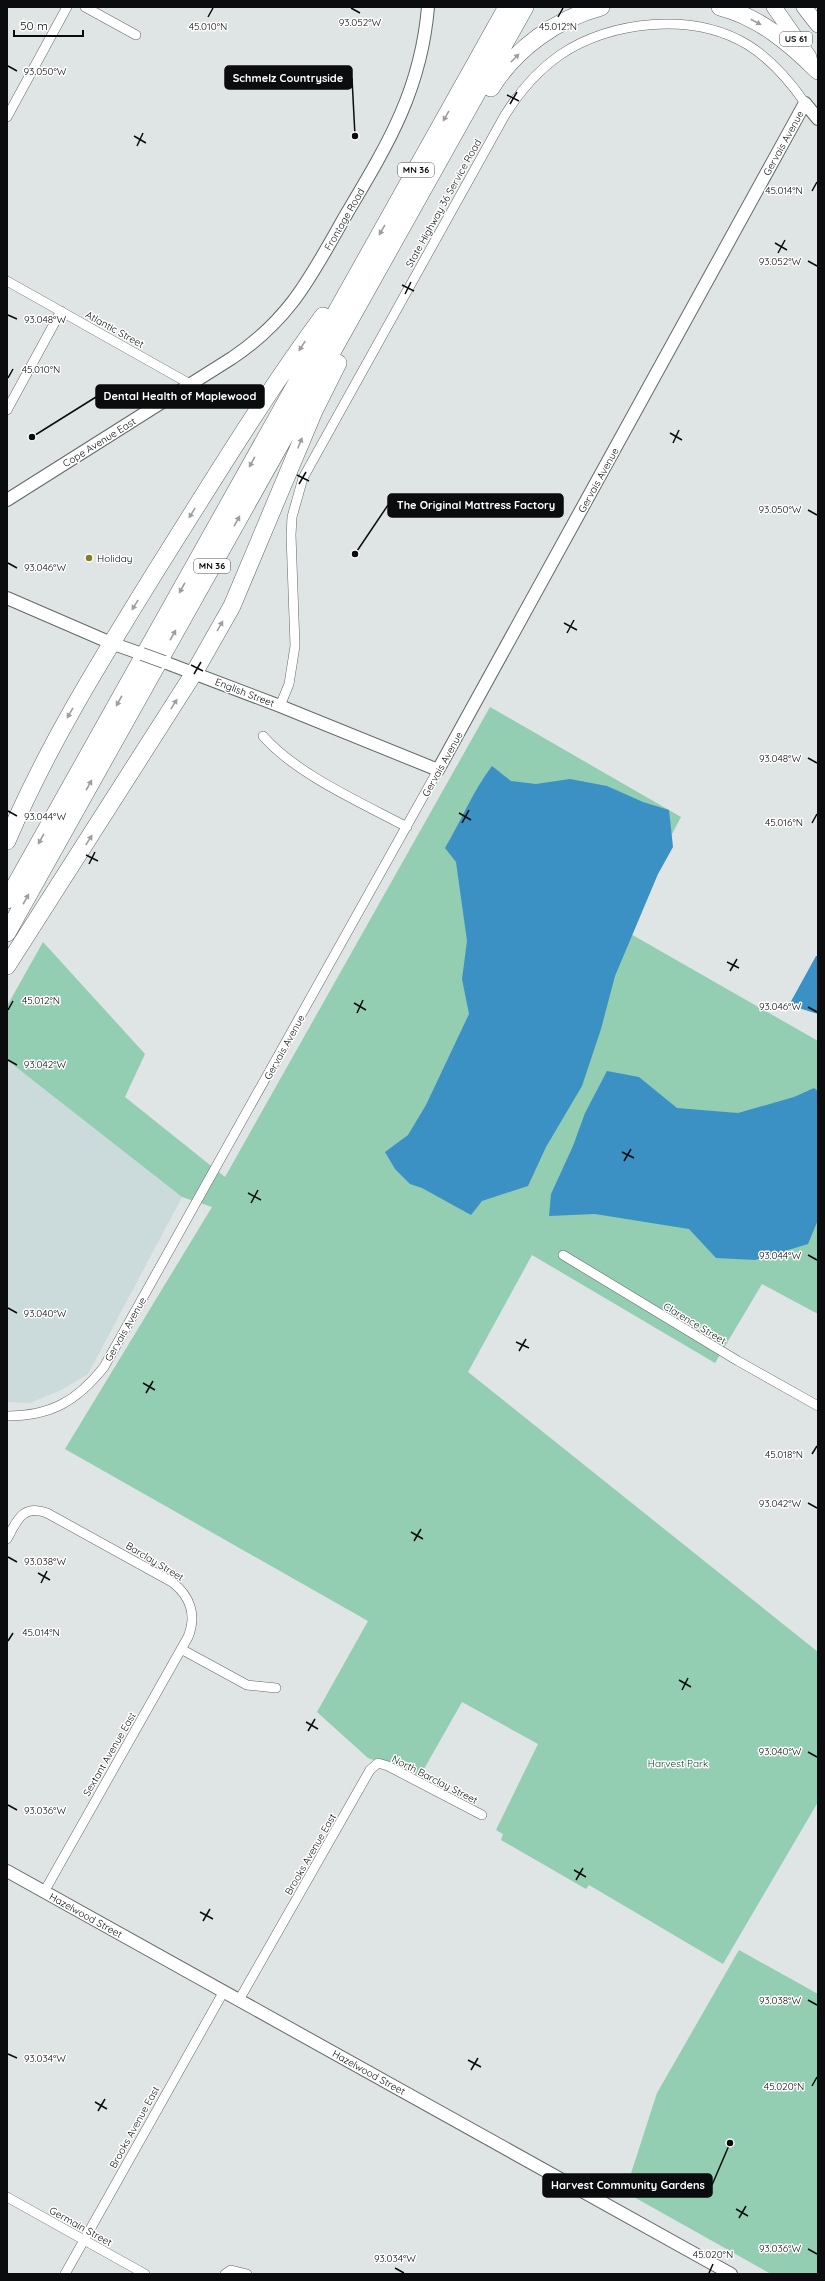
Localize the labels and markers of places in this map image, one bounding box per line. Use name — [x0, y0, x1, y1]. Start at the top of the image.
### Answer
callout: Schmelz Countryside — [225, 66, 352, 89]
callout: Dental Health of Maplewood — [96, 385, 264, 408]
callout: The Original Mattress Factory — [388, 494, 563, 517]
place label: Holiday — [97, 552, 132, 565]
marker: Holiday — [84, 553, 94, 563]
callout: Harvest Community Gardens — [543, 2174, 712, 2197]

